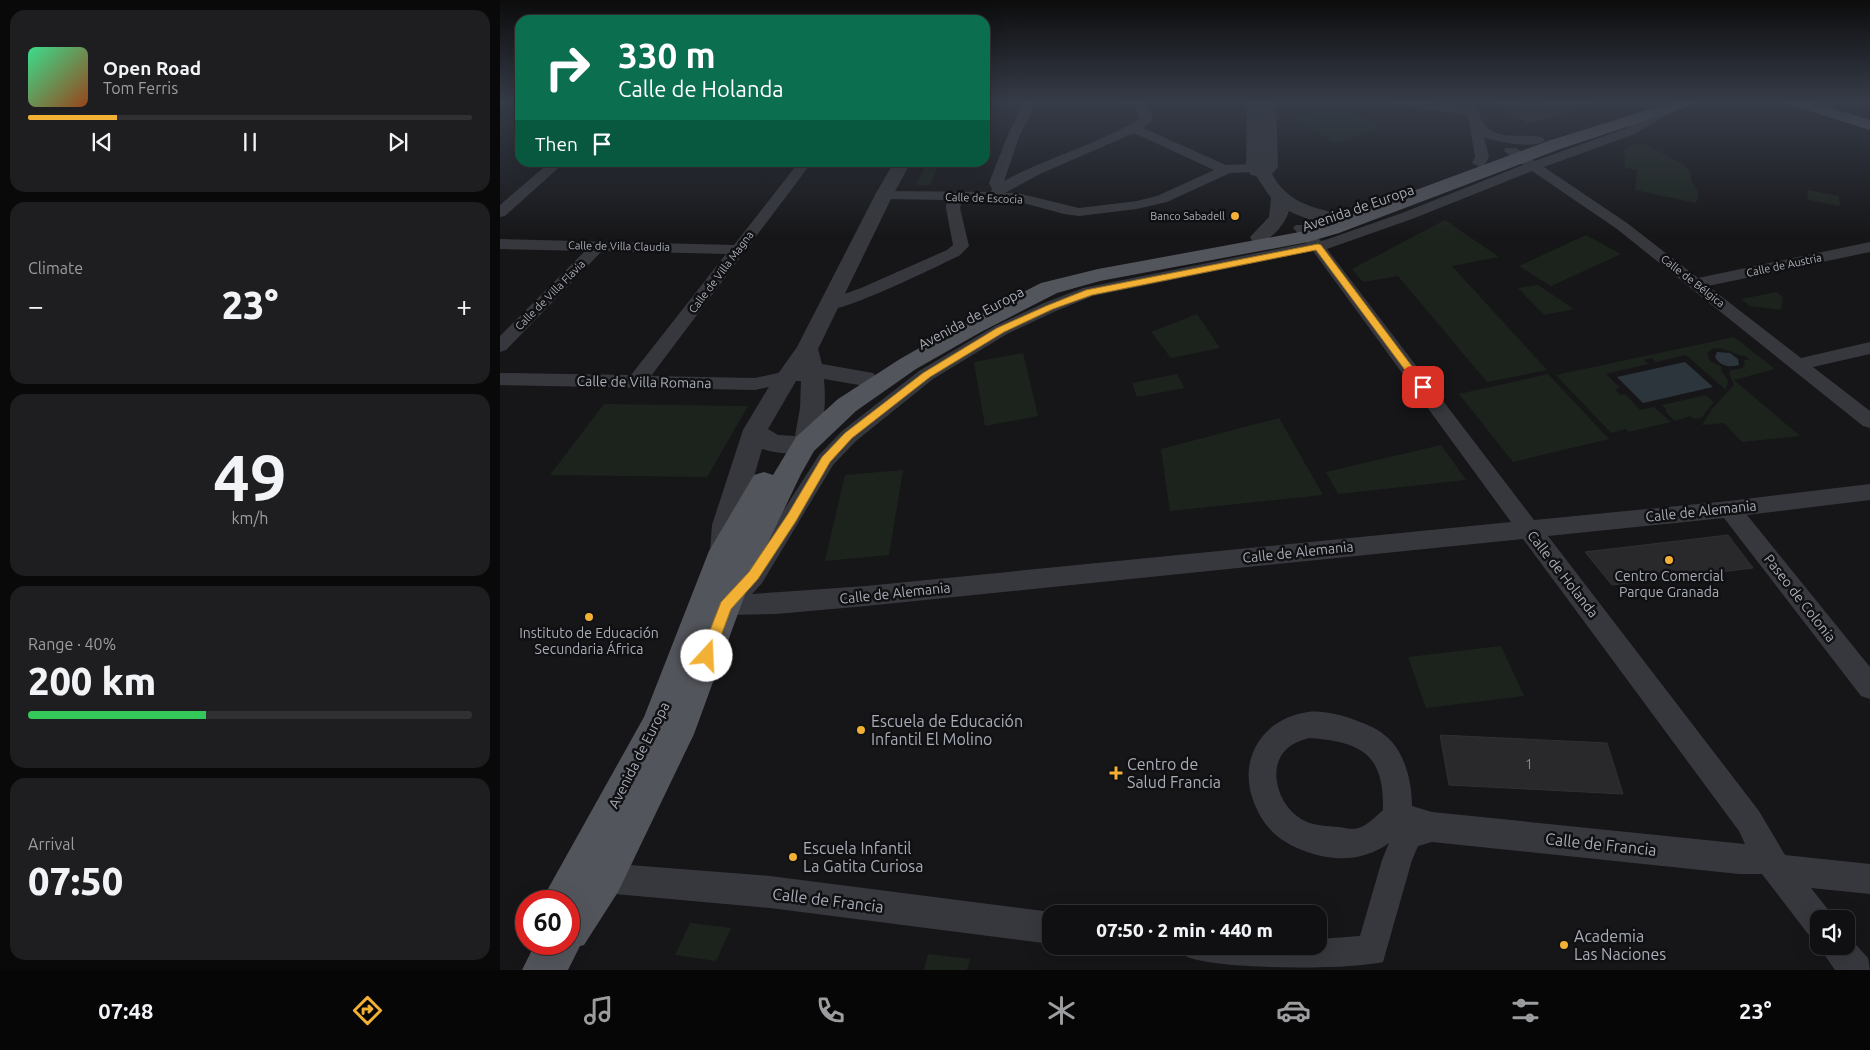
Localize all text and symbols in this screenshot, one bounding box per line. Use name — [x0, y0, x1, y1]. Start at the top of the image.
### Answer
icon: right — [535, 35, 600, 100]
text: 330 m — [618, 35, 716, 75]
text: Open Road — [103, 57, 201, 79]
text: Calle de Holanda — [618, 76, 784, 101]
text: Tom Ferris — [103, 79, 178, 97]
icon: previous — [88, 128, 116, 156]
icon: pause — [236, 128, 264, 156]
icon: next — [384, 128, 412, 156]
icon: arrive — [588, 130, 616, 158]
text: Then — [535, 133, 578, 155]
street label: Avenida de Europa — [1300, 181, 1416, 235]
street label: Calle de Escocia — [945, 191, 1023, 205]
place label: Banco Sabadell — [1150, 210, 1225, 222]
marker: Banco Sabadell — [1229, 210, 1241, 222]
street label: Calle de Villa Magna — [686, 229, 756, 315]
street label: Calle de Villa Claudia — [568, 239, 670, 253]
street label: Calle de Austria — [1745, 251, 1823, 279]
street label: Calle de Bélgica — [1659, 252, 1727, 310]
street label: Calle de Villa Flavia — [513, 258, 587, 332]
text: Climate — [28, 259, 83, 277]
street label: Avenida de Europa — [916, 283, 1026, 353]
text: 23° — [222, 284, 278, 326]
text: − — [28, 290, 44, 321]
text: + — [456, 290, 472, 321]
pin — [1402, 366, 1444, 408]
street label: Calle de Villa Romana — [576, 373, 712, 391]
icon: arrive — [1409, 373, 1437, 401]
text: 49 — [213, 440, 287, 513]
street label: Calle de Alemania — [1645, 497, 1757, 525]
text: km/h — [232, 509, 268, 527]
street label: Calle de Holanda — [1524, 528, 1602, 620]
street label: Calle de Alemania — [1242, 538, 1354, 566]
street label: Paseo de Colonia — [1761, 551, 1839, 645]
marker: Centro Comercial Parque Granada — [1663, 554, 1675, 566]
place label: Centro Comercial Parque Granada — [1614, 568, 1724, 600]
street label: Calle de Alemania — [839, 579, 951, 607]
marker: Instituto de Educación Secundaria África — [583, 611, 595, 623]
place label: Instituto de Educación Secundaria África — [519, 625, 659, 657]
position arrow — [680, 629, 732, 681]
text: Range · 40% — [28, 635, 116, 653]
text: 200 km — [28, 660, 156, 702]
street label: Avenida de Europa — [605, 699, 673, 811]
place label: Escuela de Educación Infantil El Molino — [871, 712, 1023, 748]
marker: Escuela de Educación Infantil El Molino — [855, 724, 867, 736]
place label: Centro de Salud Francia — [1127, 755, 1221, 791]
house number: 1 — [1525, 756, 1533, 772]
marker: Centro de Salud Francia — [1109, 766, 1123, 780]
street label: Calle de Francia — [1544, 829, 1658, 859]
text: Arrival — [28, 835, 75, 853]
place label: Escuela Infantil La Gatita Curiosa — [803, 839, 923, 875]
marker: Escuela Infantil La Gatita Curiosa — [787, 851, 799, 863]
text: 07:50 — [28, 860, 123, 902]
street label: Calle de Francia — [771, 884, 885, 916]
speed limit sign: 60 — [515, 890, 580, 955]
map controls — [1810, 910, 1855, 955]
button: sound — [1810, 910, 1855, 955]
text: 07:50 · 2 min · 440 m — [1096, 919, 1273, 941]
place label: Academia Las Naciones — [1574, 927, 1666, 963]
marker: Academia Las Naciones — [1558, 939, 1570, 951]
icon: directions — [350, 993, 385, 1028]
icon: music — [581, 993, 616, 1028]
icon: phone — [813, 993, 848, 1028]
icon: climate — [1044, 993, 1079, 1028]
icon: car — [1276, 993, 1311, 1028]
icon: filters — [1508, 993, 1543, 1028]
text: 07:48 — [98, 998, 153, 1023]
text: 23° — [1739, 998, 1772, 1023]

